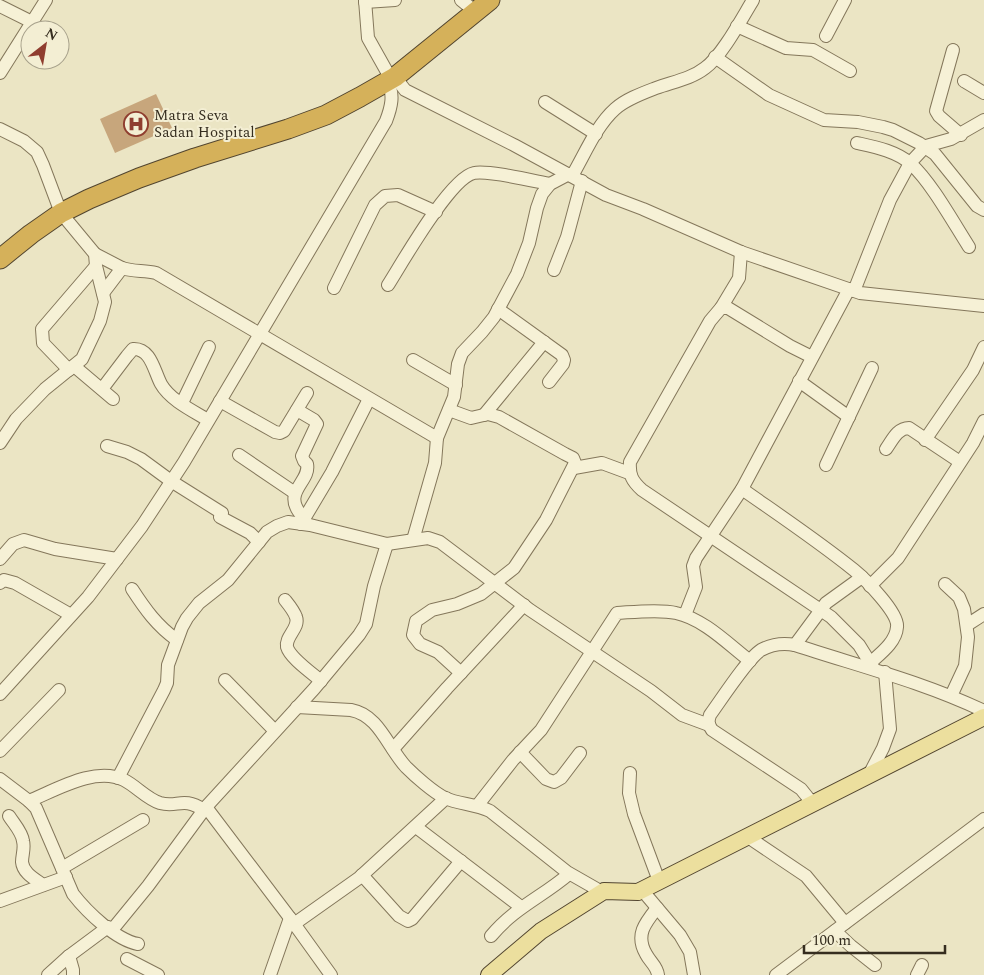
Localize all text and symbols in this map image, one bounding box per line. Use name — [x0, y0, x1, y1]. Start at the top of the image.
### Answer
north arrow — [20, 20, 70, 70]
text: N — [41, 22, 62, 46]
place label: Matra Seva Sadan Hospital — [154, 104, 255, 144]
hospital icon: Matra Seva Sadan Hospital — [123, 111, 149, 137]
scale bar — [804, 922, 945, 954]
text: 100 m — [812, 929, 851, 952]

